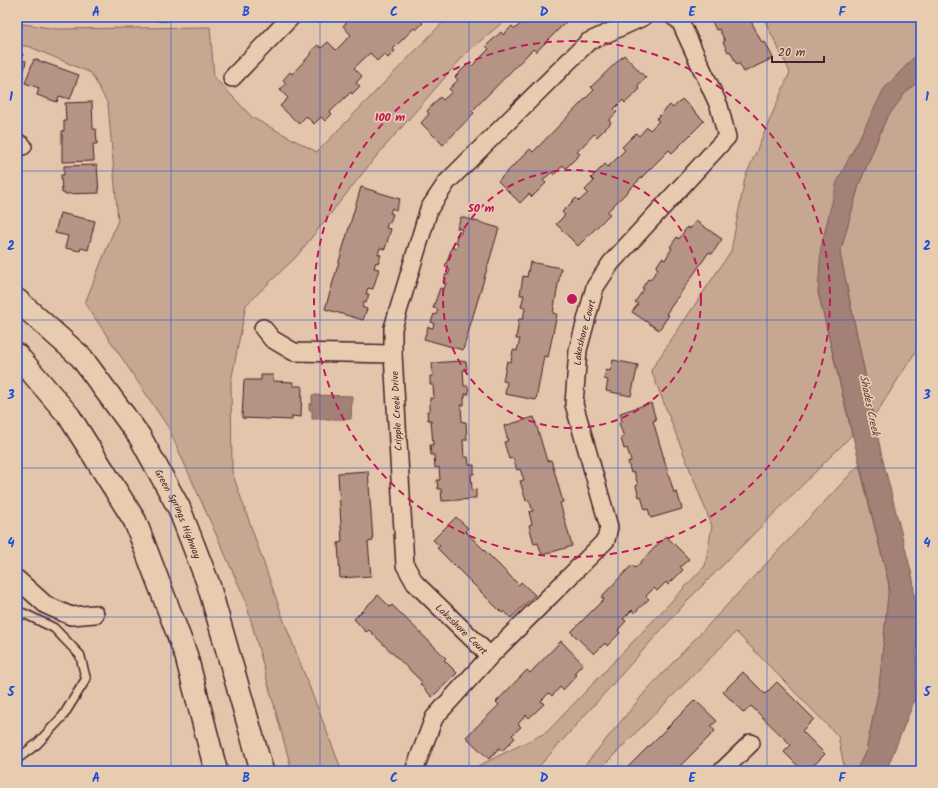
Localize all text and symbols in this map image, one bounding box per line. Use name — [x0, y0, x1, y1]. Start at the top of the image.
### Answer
text: A — [92, 2, 100, 23]
text: B — [242, 2, 250, 23]
text: C — [390, 2, 398, 23]
text: D — [540, 2, 549, 23]
text: E — [688, 2, 696, 23]
text: F — [838, 2, 846, 23]
scale bar — [772, 38, 824, 64]
text: 20 m — [778, 43, 806, 62]
text: 1 — [9, 87, 13, 108]
text: 1 — [925, 87, 929, 108]
text: 100 m — [375, 108, 405, 127]
text: 50 m — [467, 199, 495, 218]
text: 2 — [7, 236, 15, 257]
text: 2 — [923, 236, 931, 257]
centre of rings — [565, 292, 579, 306]
street label: Lakeshore Court — [570, 298, 600, 366]
street label: Cripple Creek Drive — [387, 370, 407, 451]
water label: Shades Creek — [854, 373, 885, 439]
text: 3 — [6, 385, 15, 406]
text: 3 — [922, 385, 931, 406]
street label: Green Springs Highway — [150, 466, 205, 561]
text: 4 — [7, 533, 15, 554]
text: 4 — [923, 533, 931, 554]
street label: Lakeshore Court — [431, 600, 491, 659]
text: 5 — [7, 682, 16, 703]
text: 5 — [923, 682, 932, 703]
text: A — [92, 768, 100, 788]
text: B — [242, 768, 250, 788]
text: C — [390, 768, 398, 788]
text: D — [540, 768, 549, 788]
text: E — [688, 768, 696, 788]
text: F — [838, 768, 846, 788]

